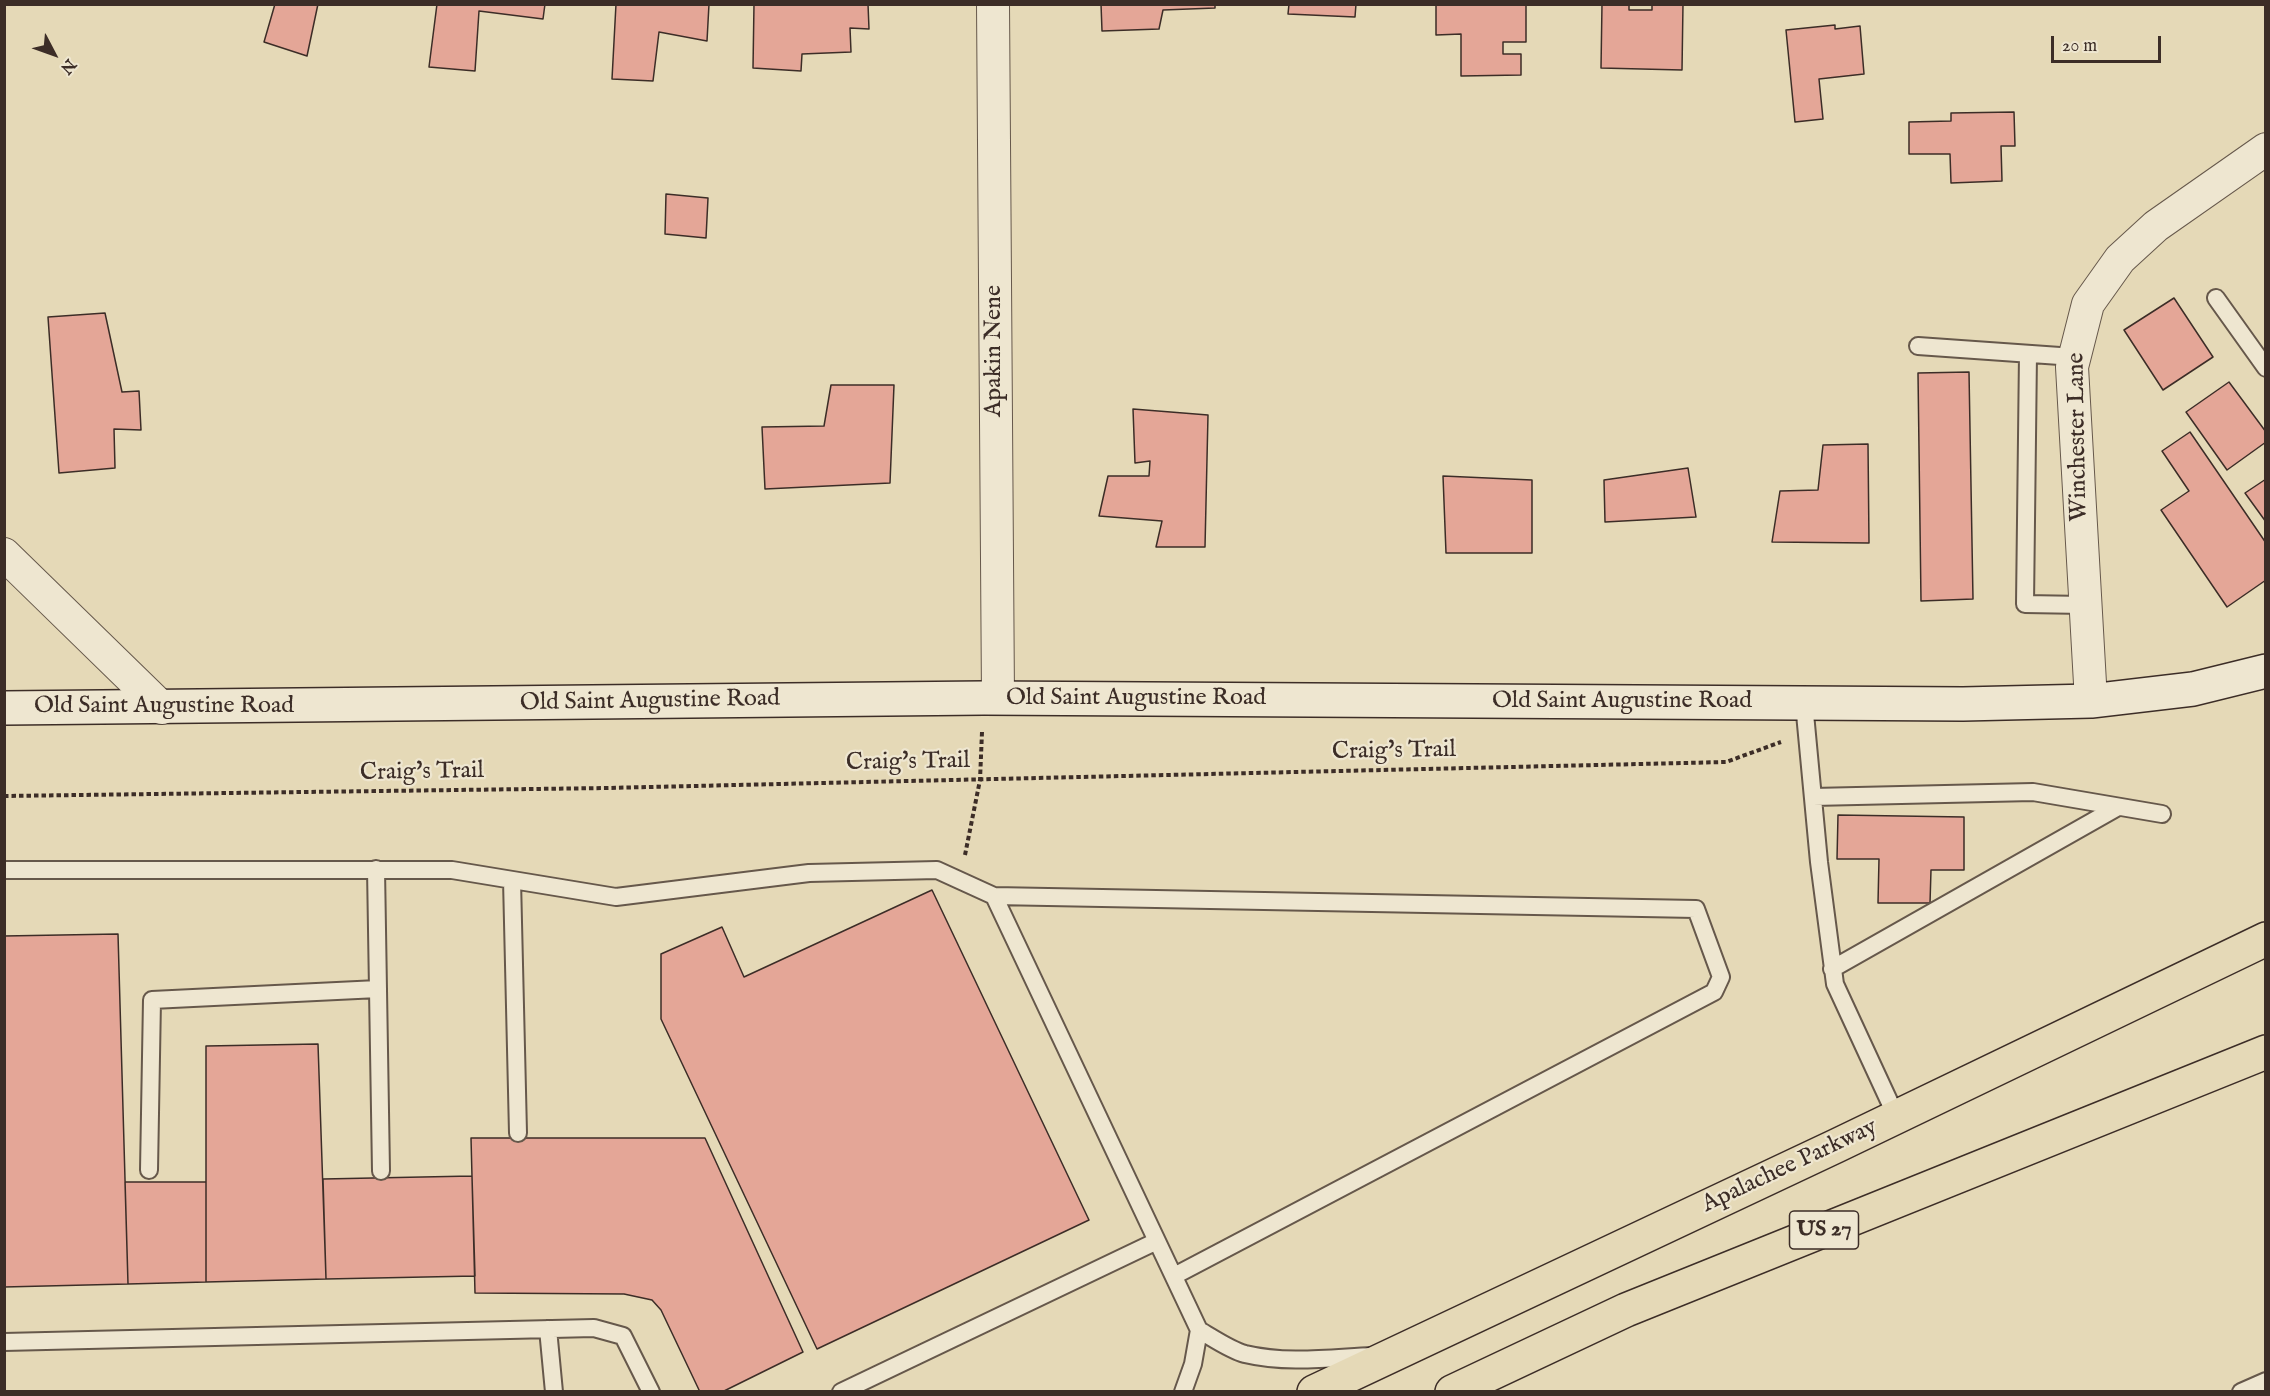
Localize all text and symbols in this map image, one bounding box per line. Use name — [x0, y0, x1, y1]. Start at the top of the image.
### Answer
north arrow — [24, 24, 84, 84]
scale bar — [2054, 24, 2164, 62]
text: 20 m — [2062, 35, 2097, 58]
text: N — [55, 54, 80, 78]
street label: Apakin Nene — [981, 285, 1009, 417]
street label: Winchester Lane — [2063, 352, 2095, 522]
street label: Old Saint Augustine Road — [520, 685, 780, 719]
street label: Old Saint Augustine Road — [1006, 685, 1266, 713]
street label: Old Saint Augustine Road — [1492, 688, 1752, 716]
street label: Old Saint Augustine Road — [34, 693, 294, 721]
street label: Craig's Trail — [1332, 737, 1456, 767]
street label: Craig's Trail — [846, 748, 970, 778]
street label: Craig's Trail — [360, 758, 484, 788]
street label: Apalachee Parkway — [1698, 1114, 1882, 1220]
road number: US 27 — [1790, 1211, 1858, 1249]

